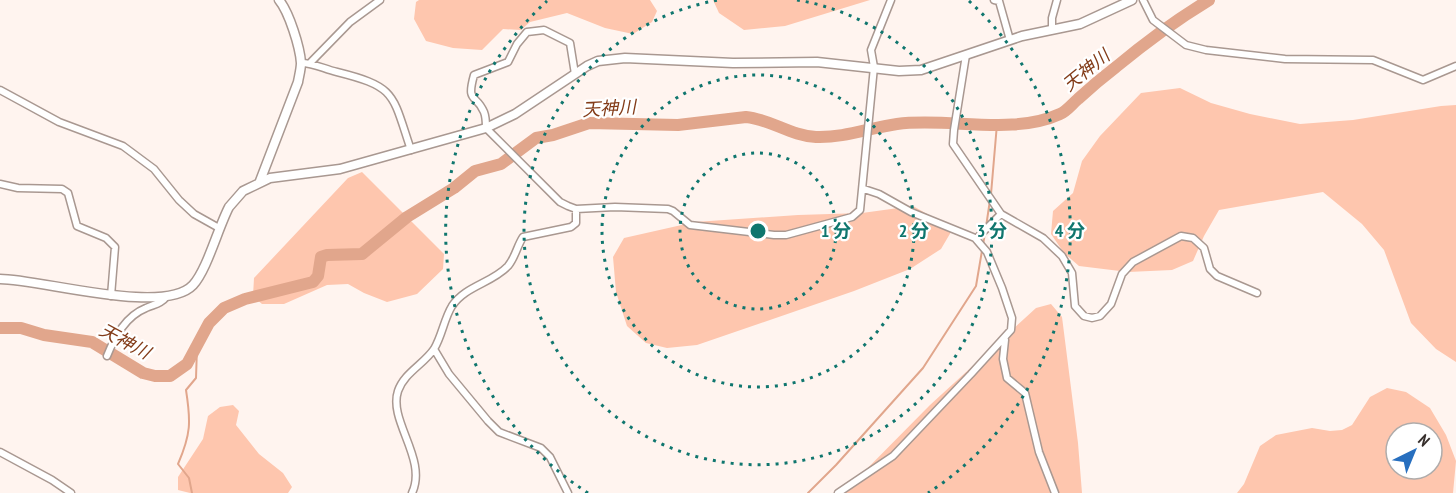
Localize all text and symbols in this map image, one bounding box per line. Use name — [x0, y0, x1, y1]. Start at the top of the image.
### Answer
water label: 天神川 — [1058, 43, 1116, 96]
water label: 天神川 — [581, 95, 639, 121]
text: 1 分 — [821, 219, 851, 242]
text: 2 分 — [899, 219, 929, 242]
text: 3 分 — [977, 219, 1007, 242]
text: 4 分 — [1055, 219, 1085, 242]
centre of rings — [748, 221, 768, 241]
water label: 天神川 — [96, 318, 156, 365]
north arrow — [1384, 421, 1444, 481]
text: N — [1414, 430, 1434, 450]

